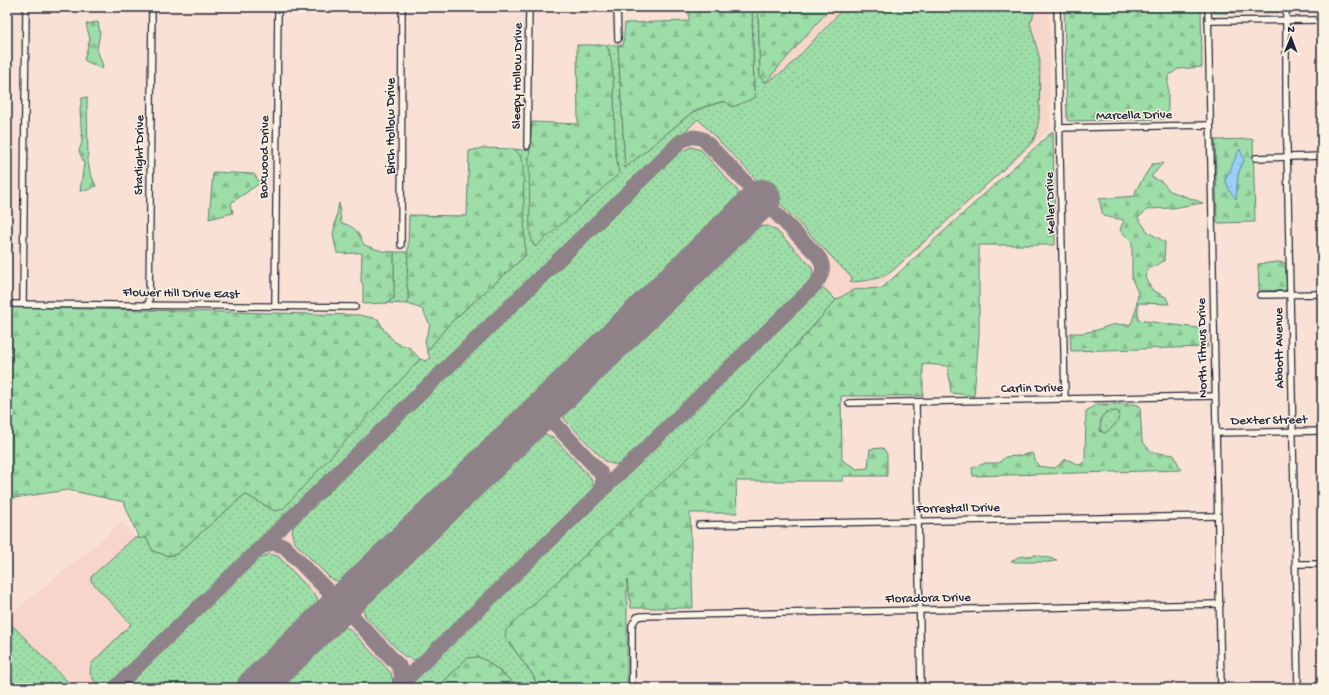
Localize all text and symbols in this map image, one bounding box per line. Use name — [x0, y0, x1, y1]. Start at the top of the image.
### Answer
north arrow — [1271, 18, 1311, 58]
street label: Sleepy Hollow Drive — [510, 22, 526, 129]
text: N — [1287, 24, 1295, 36]
street label: Birch Hollow Drive — [384, 77, 399, 175]
street label: Marcella Drive — [1096, 108, 1173, 124]
street label: Starlight Drive — [132, 115, 148, 195]
street label: Boxwood Drive — [257, 115, 273, 200]
street label: Keller Drive — [1042, 171, 1060, 234]
street label: Flower Hill Drive East — [122, 285, 241, 303]
street label: North Titmus Drive — [1195, 298, 1211, 398]
street label: Abbott Avenue — [1272, 307, 1288, 389]
street label: Carlin Drive — [1001, 381, 1063, 397]
street label: Dexter Street — [1230, 413, 1309, 429]
street label: Forrestall Drive — [915, 501, 1000, 517]
street label: Floradora Drive — [884, 591, 971, 607]

